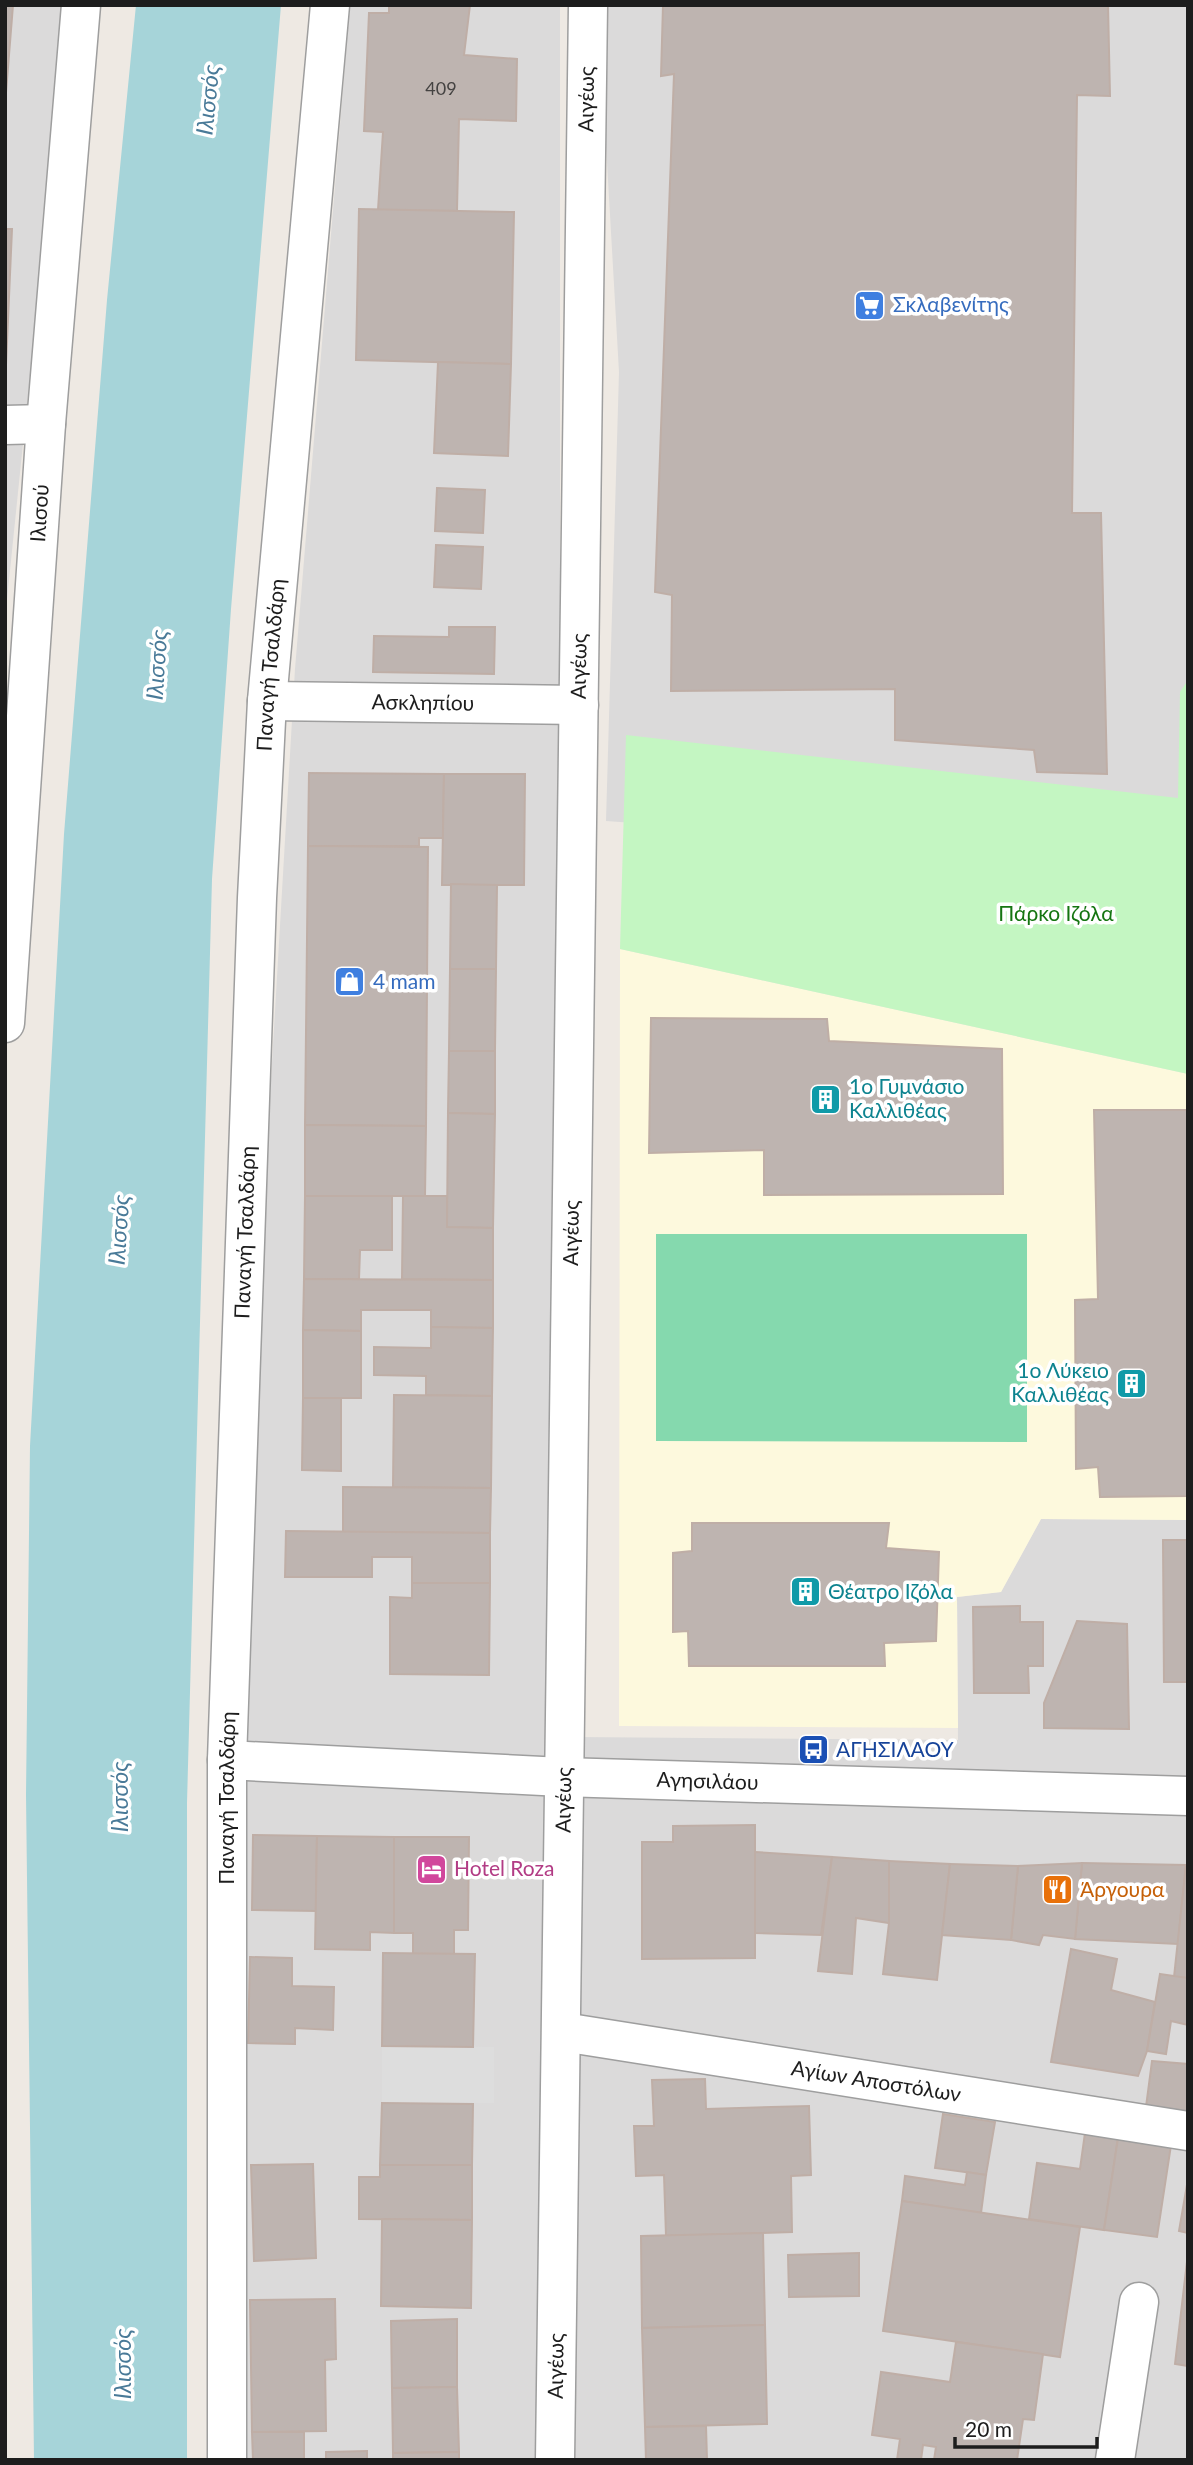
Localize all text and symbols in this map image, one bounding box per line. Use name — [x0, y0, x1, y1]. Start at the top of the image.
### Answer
water label: Ιλισσός — [189, 63, 225, 136]
street label: Αιγέως — [572, 66, 598, 132]
house number: 409 — [425, 77, 457, 99]
supermarket icon: Σκλαβενίτης — [853, 288, 887, 322]
place label: Σκλαβενίτης — [893, 291, 1009, 316]
street label: Ιλισού — [24, 483, 53, 543]
street label: Παναγή Τσαλδάρη — [250, 577, 289, 752]
water label: Ιλισσός — [140, 629, 172, 701]
street label: Αιγέως — [565, 633, 591, 699]
street label: Ασκληπίου — [372, 688, 474, 715]
park label: Πάρκο Ιζόλα — [998, 900, 1114, 925]
shop icon: 4 mam — [333, 965, 367, 999]
place label: 4 mam — [373, 968, 436, 993]
place label: 1ο Γυμνάσιο Καλλιθέας — [849, 1073, 965, 1122]
building icon: 1ο Γυμνάσιο Καλλιθέας — [809, 1082, 843, 1116]
street label: Παναγή Τσαλδάρη — [228, 1145, 259, 1319]
water label: Ιλισσός — [102, 1194, 134, 1266]
street label: Αιγέως — [557, 1200, 583, 1266]
place label: 1ο Λύκειο Καλλιθέας — [1011, 1357, 1109, 1406]
building icon: 1ο Λύκειο Καλλιθέας — [1115, 1366, 1149, 1400]
building icon: Θέατρο Ιζόλα — [788, 1575, 822, 1609]
place label: Θέατρο Ιζόλα — [828, 1578, 954, 1603]
street label: Παναγή Τσαλδάρη — [213, 1711, 240, 1885]
bus stop icon: ΑΓΗΣΙΛΑΟΥ — [796, 1733, 830, 1767]
place label: ΑΓΗΣΙΛΑΟΥ — [836, 1736, 954, 1761]
water label: Ιλισσός — [105, 1762, 133, 1832]
street label: Αγησιλάου — [656, 1766, 759, 1794]
street label: Αιγέως — [549, 1767, 575, 1833]
hotel icon: Hotel Roza — [414, 1852, 448, 1886]
place label: Hotel Roza — [454, 1855, 554, 1880]
restaurant icon: Άργουρα — [1040, 1873, 1074, 1907]
place label: Άργουρα — [1080, 1876, 1165, 1901]
street label: Αγίων Αποστόλων — [790, 2054, 963, 2106]
water label: Ιλισσός — [108, 2329, 136, 2399]
street label: Αιγέως — [542, 2333, 568, 2399]
scale bar — [955, 2406, 1097, 2450]
text: 20 m — [965, 2416, 1012, 2441]

